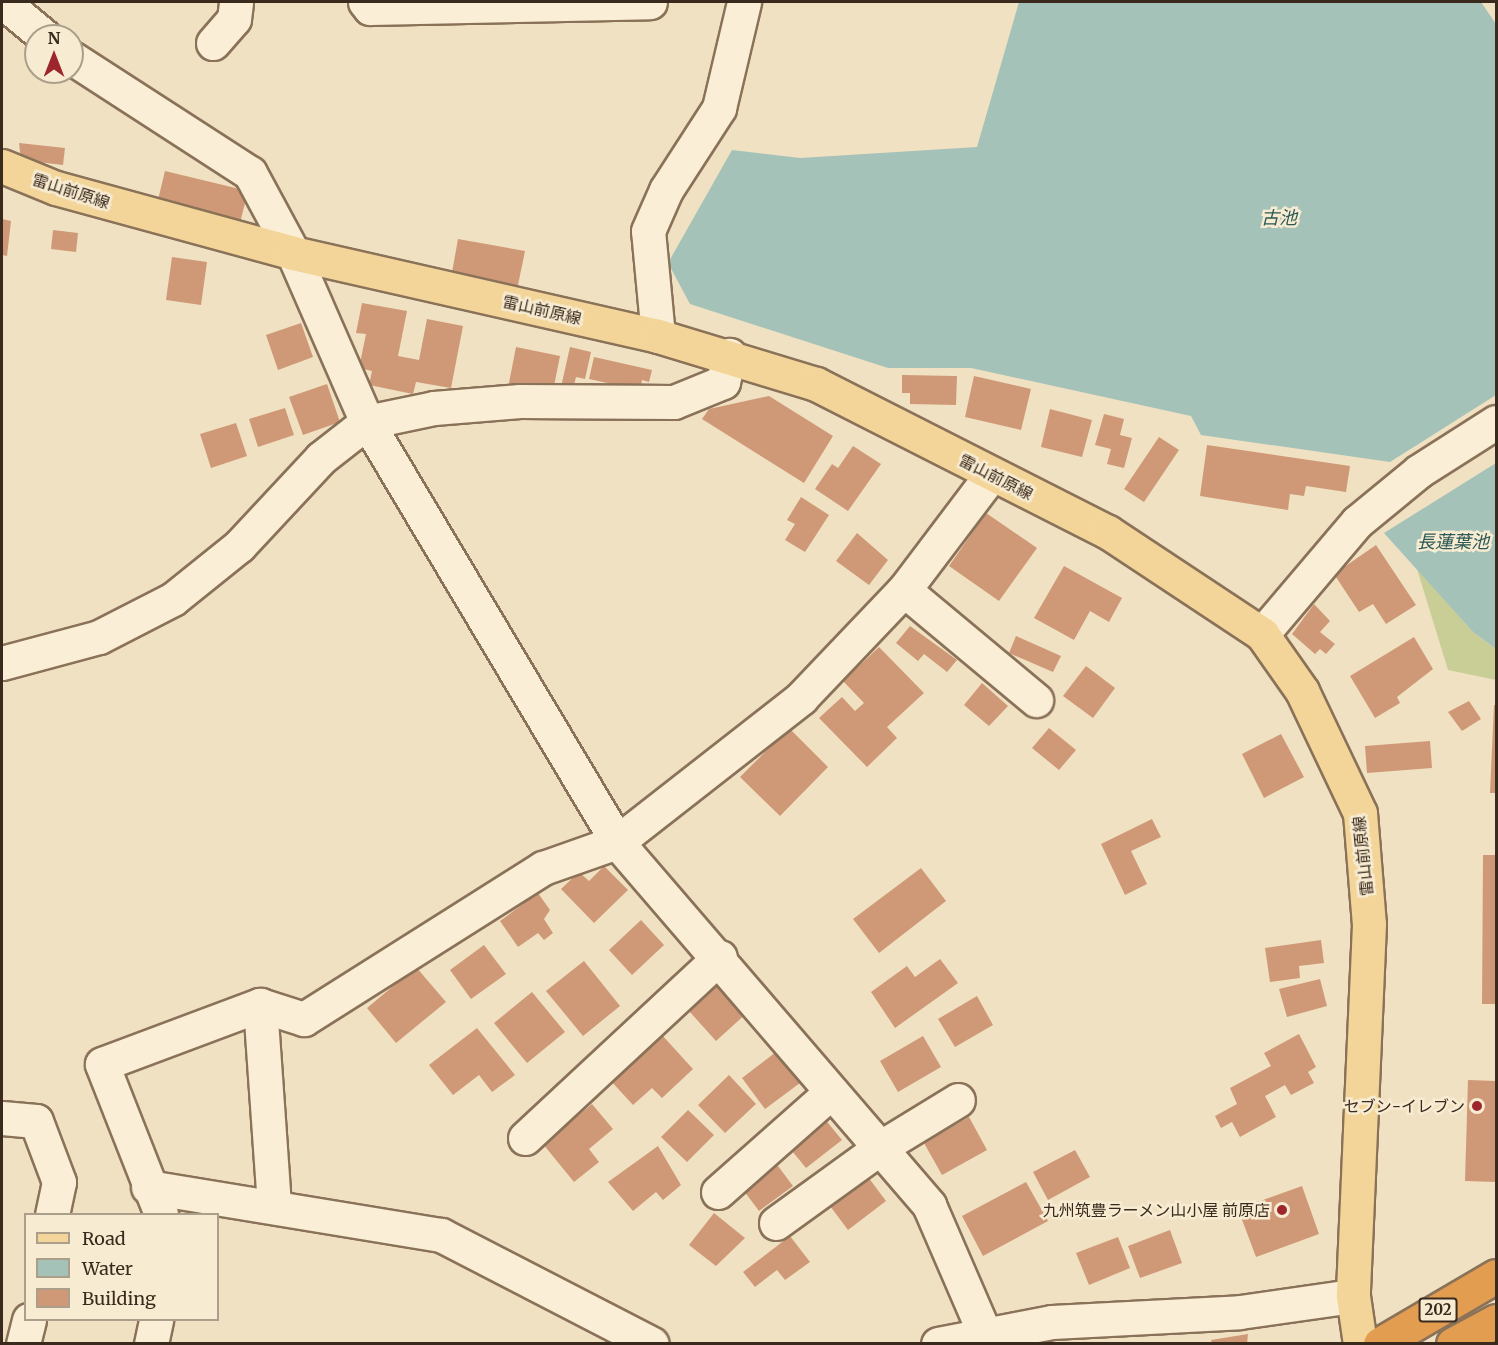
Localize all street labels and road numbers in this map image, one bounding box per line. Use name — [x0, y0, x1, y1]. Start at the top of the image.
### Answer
street label: 雷山前原線 — [30, 170, 112, 212]
street label: 雷山前原線 — [501, 292, 583, 328]
street label: 雷山前原線 — [956, 450, 1036, 504]
street label: 雷山前原線 — [1349, 815, 1377, 897]
road number: 202 — [1418, 1298, 1458, 1322]

